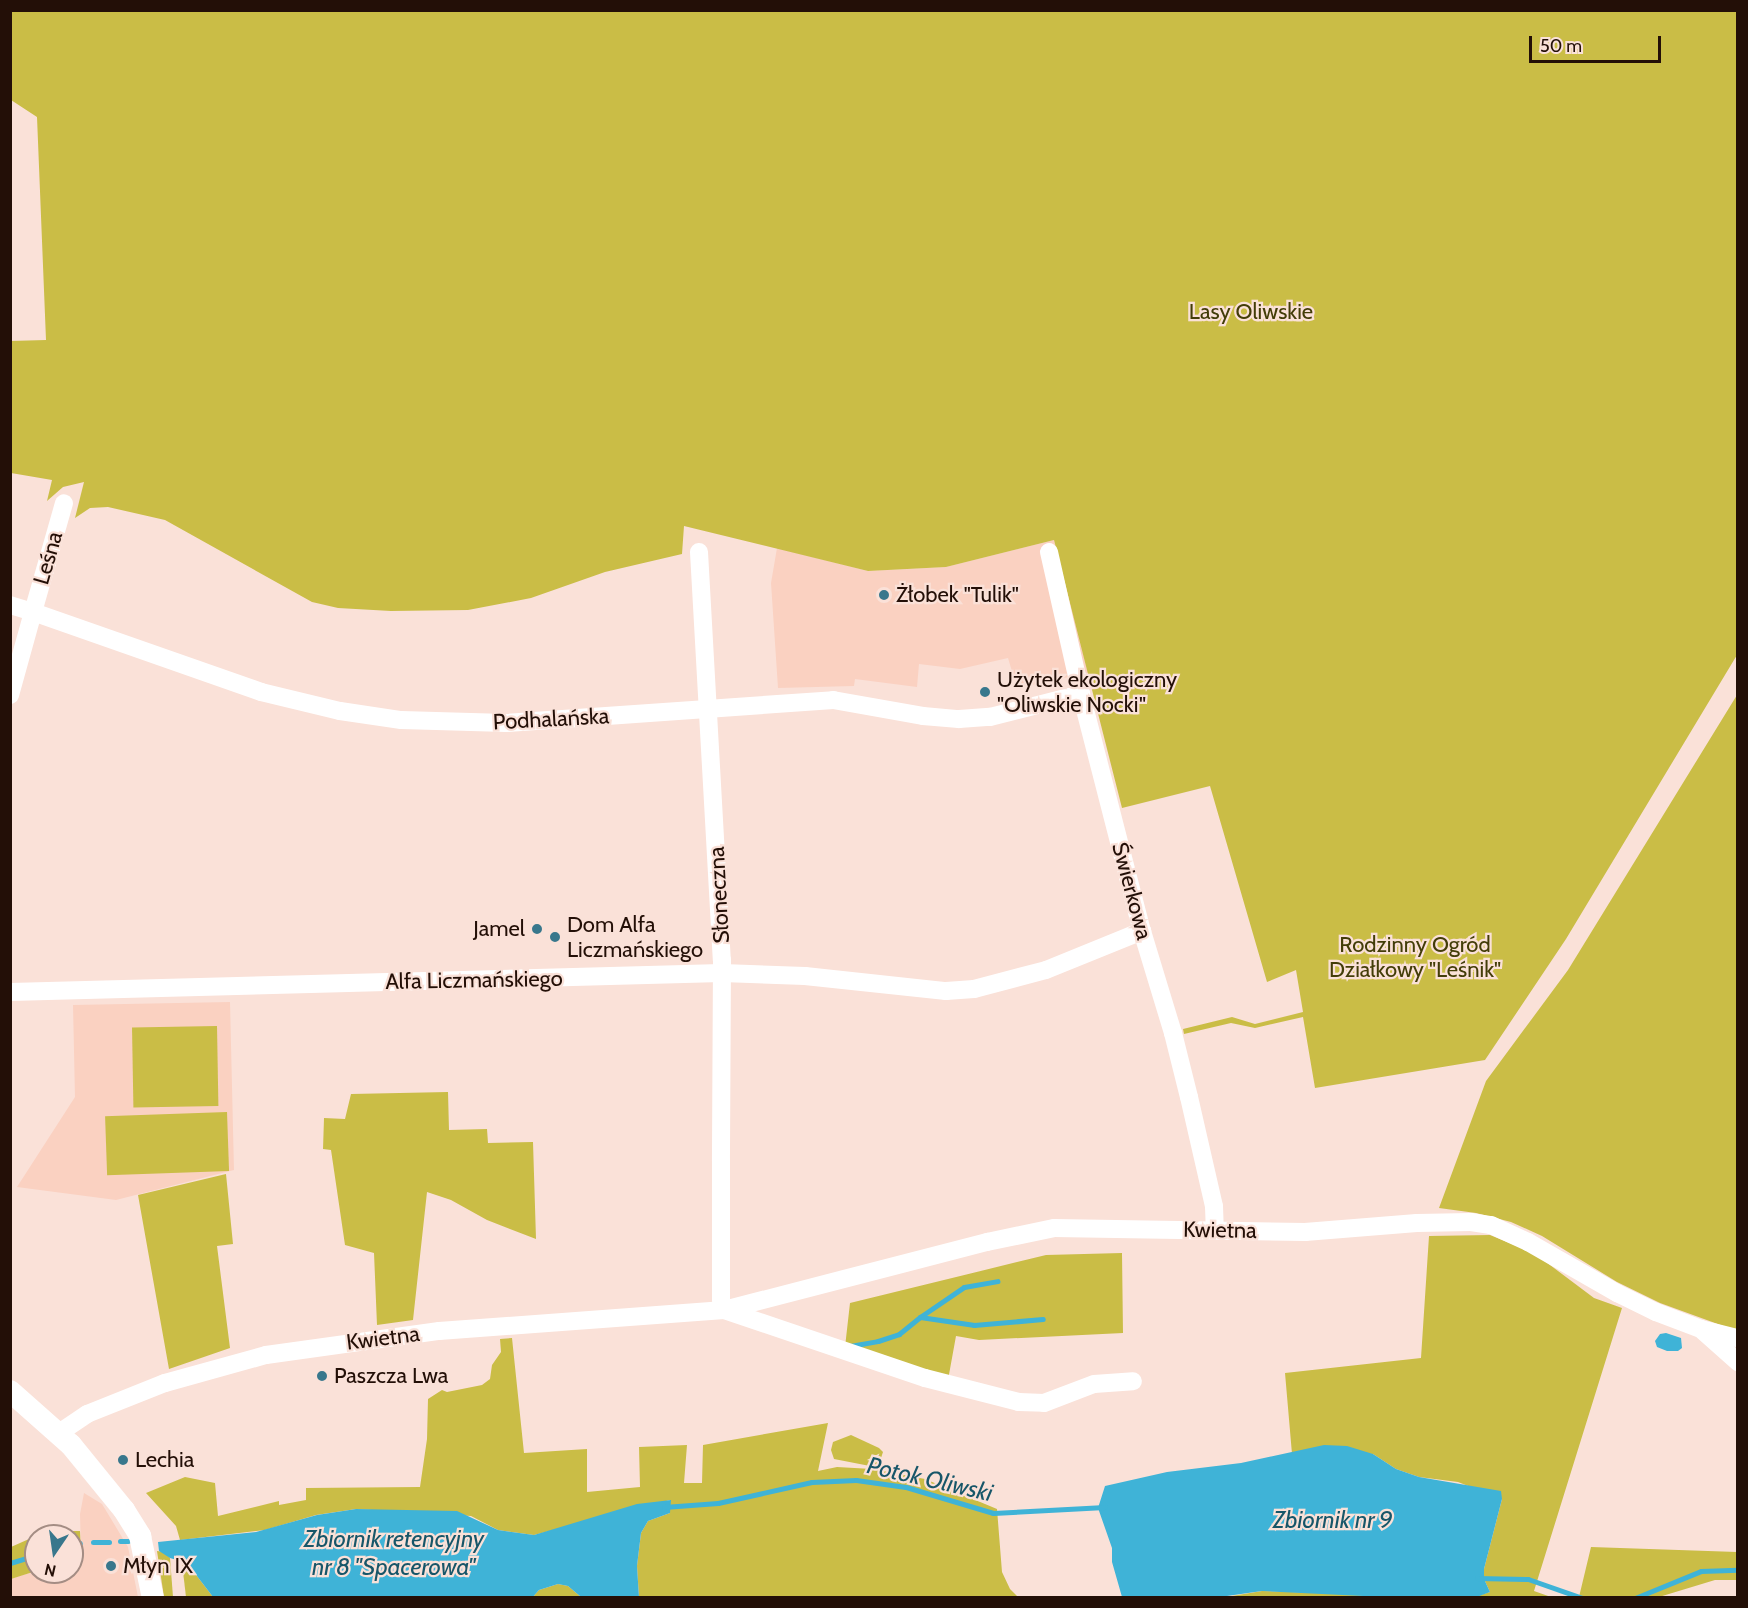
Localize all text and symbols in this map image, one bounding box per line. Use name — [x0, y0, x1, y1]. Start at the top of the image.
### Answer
scale bar — [1532, 24, 1664, 62]
text: 50 m — [1540, 35, 1582, 57]
park label: Lasy Oliwskie — [1189, 299, 1313, 325]
street label: Leśna — [28, 528, 68, 588]
place label: Żłobek "Tulik" — [896, 582, 1019, 608]
marker: Żłobek "Tulik" — [877, 588, 891, 602]
place label: Użytek ekologiczny "Oliwskie Nocki" — [997, 666, 1177, 718]
marker: Użytek ekologiczny "Oliwskie Nocki" — [978, 685, 992, 699]
street label: Podhalańska — [492, 703, 610, 735]
street label: Świerkowa — [1106, 840, 1158, 942]
street label: Słoneczna — [703, 846, 735, 944]
place label: Dom Alfa Liczmańskiego — [567, 911, 703, 962]
place label: Jamel — [473, 916, 525, 942]
marker: Jamel — [530, 922, 544, 936]
marker: Dom Alfa Liczmańskiego — [548, 930, 562, 944]
park label: Rodzinny Ogród Działkowy "Leśnik" — [1329, 931, 1501, 982]
street label: Alfa Liczmańskiego — [385, 965, 563, 995]
street label: Kwietna — [1183, 1216, 1257, 1244]
street label: Kwietna — [345, 1320, 421, 1356]
place label: Paszcza Lwa — [334, 1363, 448, 1389]
marker: Paszcza Lwa — [315, 1369, 329, 1383]
place label: Lechia — [135, 1447, 194, 1473]
water label: Potok Oliwski — [864, 1451, 996, 1507]
marker: Lechia — [116, 1453, 130, 1467]
water label: Zbiornik nr 9 — [1273, 1506, 1393, 1534]
north arrow — [24, 1524, 84, 1584]
water label: Zbiornik retencyjny nr 8 "Spacerowa" — [304, 1525, 484, 1581]
place label: Młyn IX — [123, 1553, 193, 1579]
marker: Młyn IX — [104, 1559, 118, 1573]
text: N — [43, 1560, 58, 1581]

